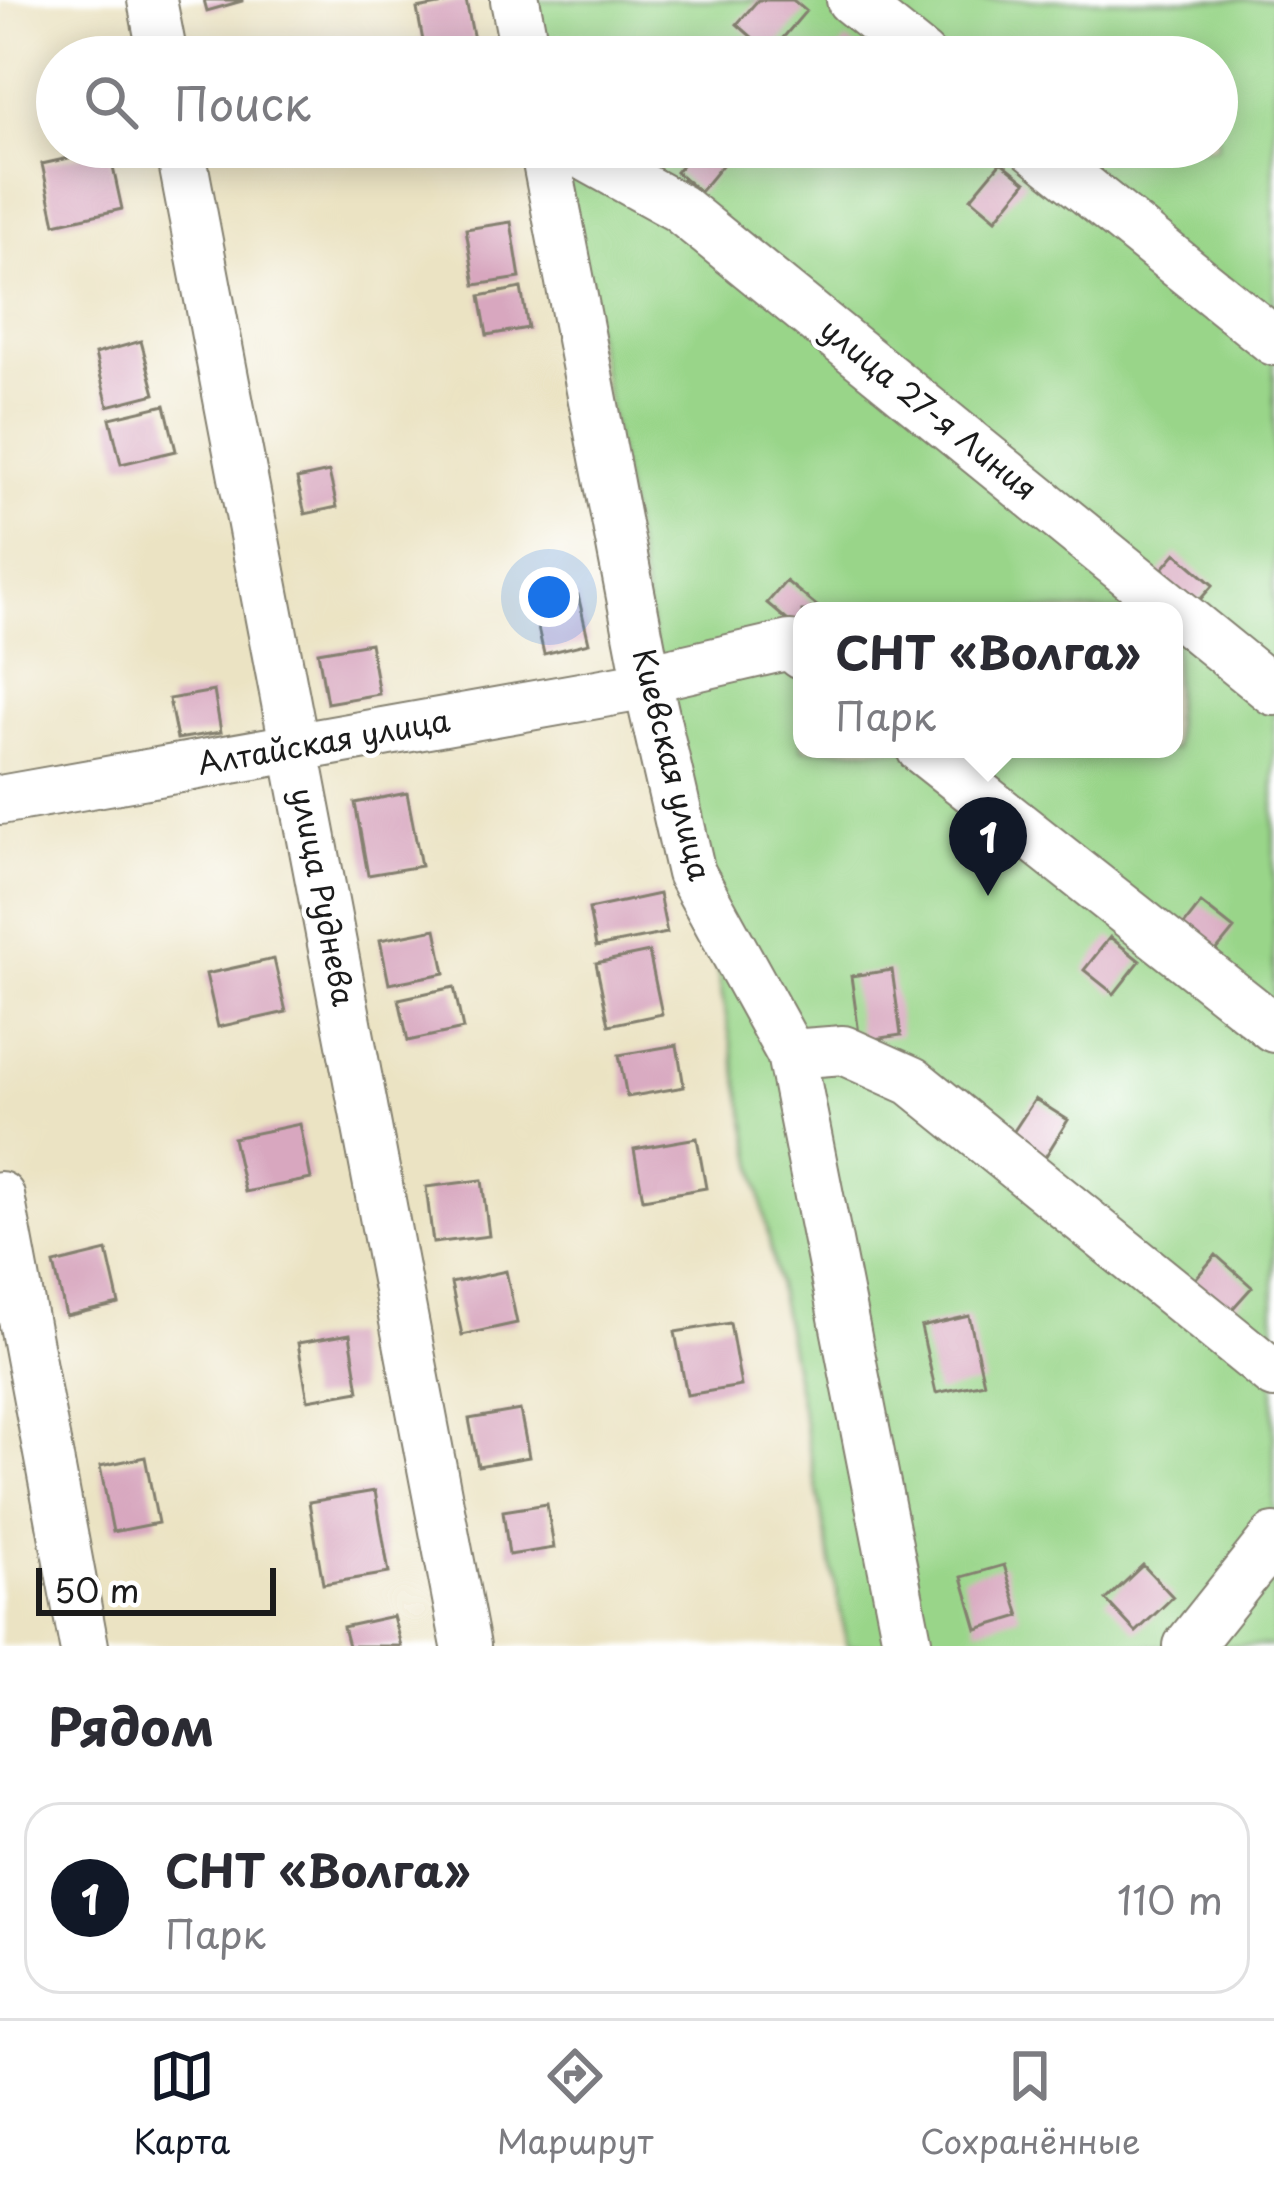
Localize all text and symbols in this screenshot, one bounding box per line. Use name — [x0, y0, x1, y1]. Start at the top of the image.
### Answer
search box — [36, 36, 1238, 168]
text: Поиск — [174, 68, 311, 136]
icon: search — [78, 69, 144, 135]
street label: улица 27-я Линия — [811, 306, 1048, 510]
your location — [519, 567, 579, 627]
popup — [793, 602, 1183, 758]
text: СНТ «Волга» — [835, 617, 1141, 685]
street label: Киевская улица — [623, 644, 724, 885]
text: Парк — [835, 685, 936, 744]
street label: Алтайская улица — [194, 696, 453, 785]
street label: улица Руднева — [281, 784, 368, 1010]
pin: 1 — [949, 797, 1027, 896]
scale bar — [36, 1562, 276, 1615]
text: 50 m — [54, 1564, 140, 1614]
text: Рядом — [48, 1686, 214, 1763]
text: СНТ «Волга» — [165, 1835, 470, 1903]
text: 1 — [81, 1869, 99, 1928]
text: 110 m — [1117, 1869, 1223, 1928]
text: Парк — [165, 1903, 266, 1962]
tab: Карта — [133, 2043, 230, 2165]
tab: Маршрут — [497, 2043, 653, 2165]
tab: Сохранённые — [920, 2043, 1141, 2165]

